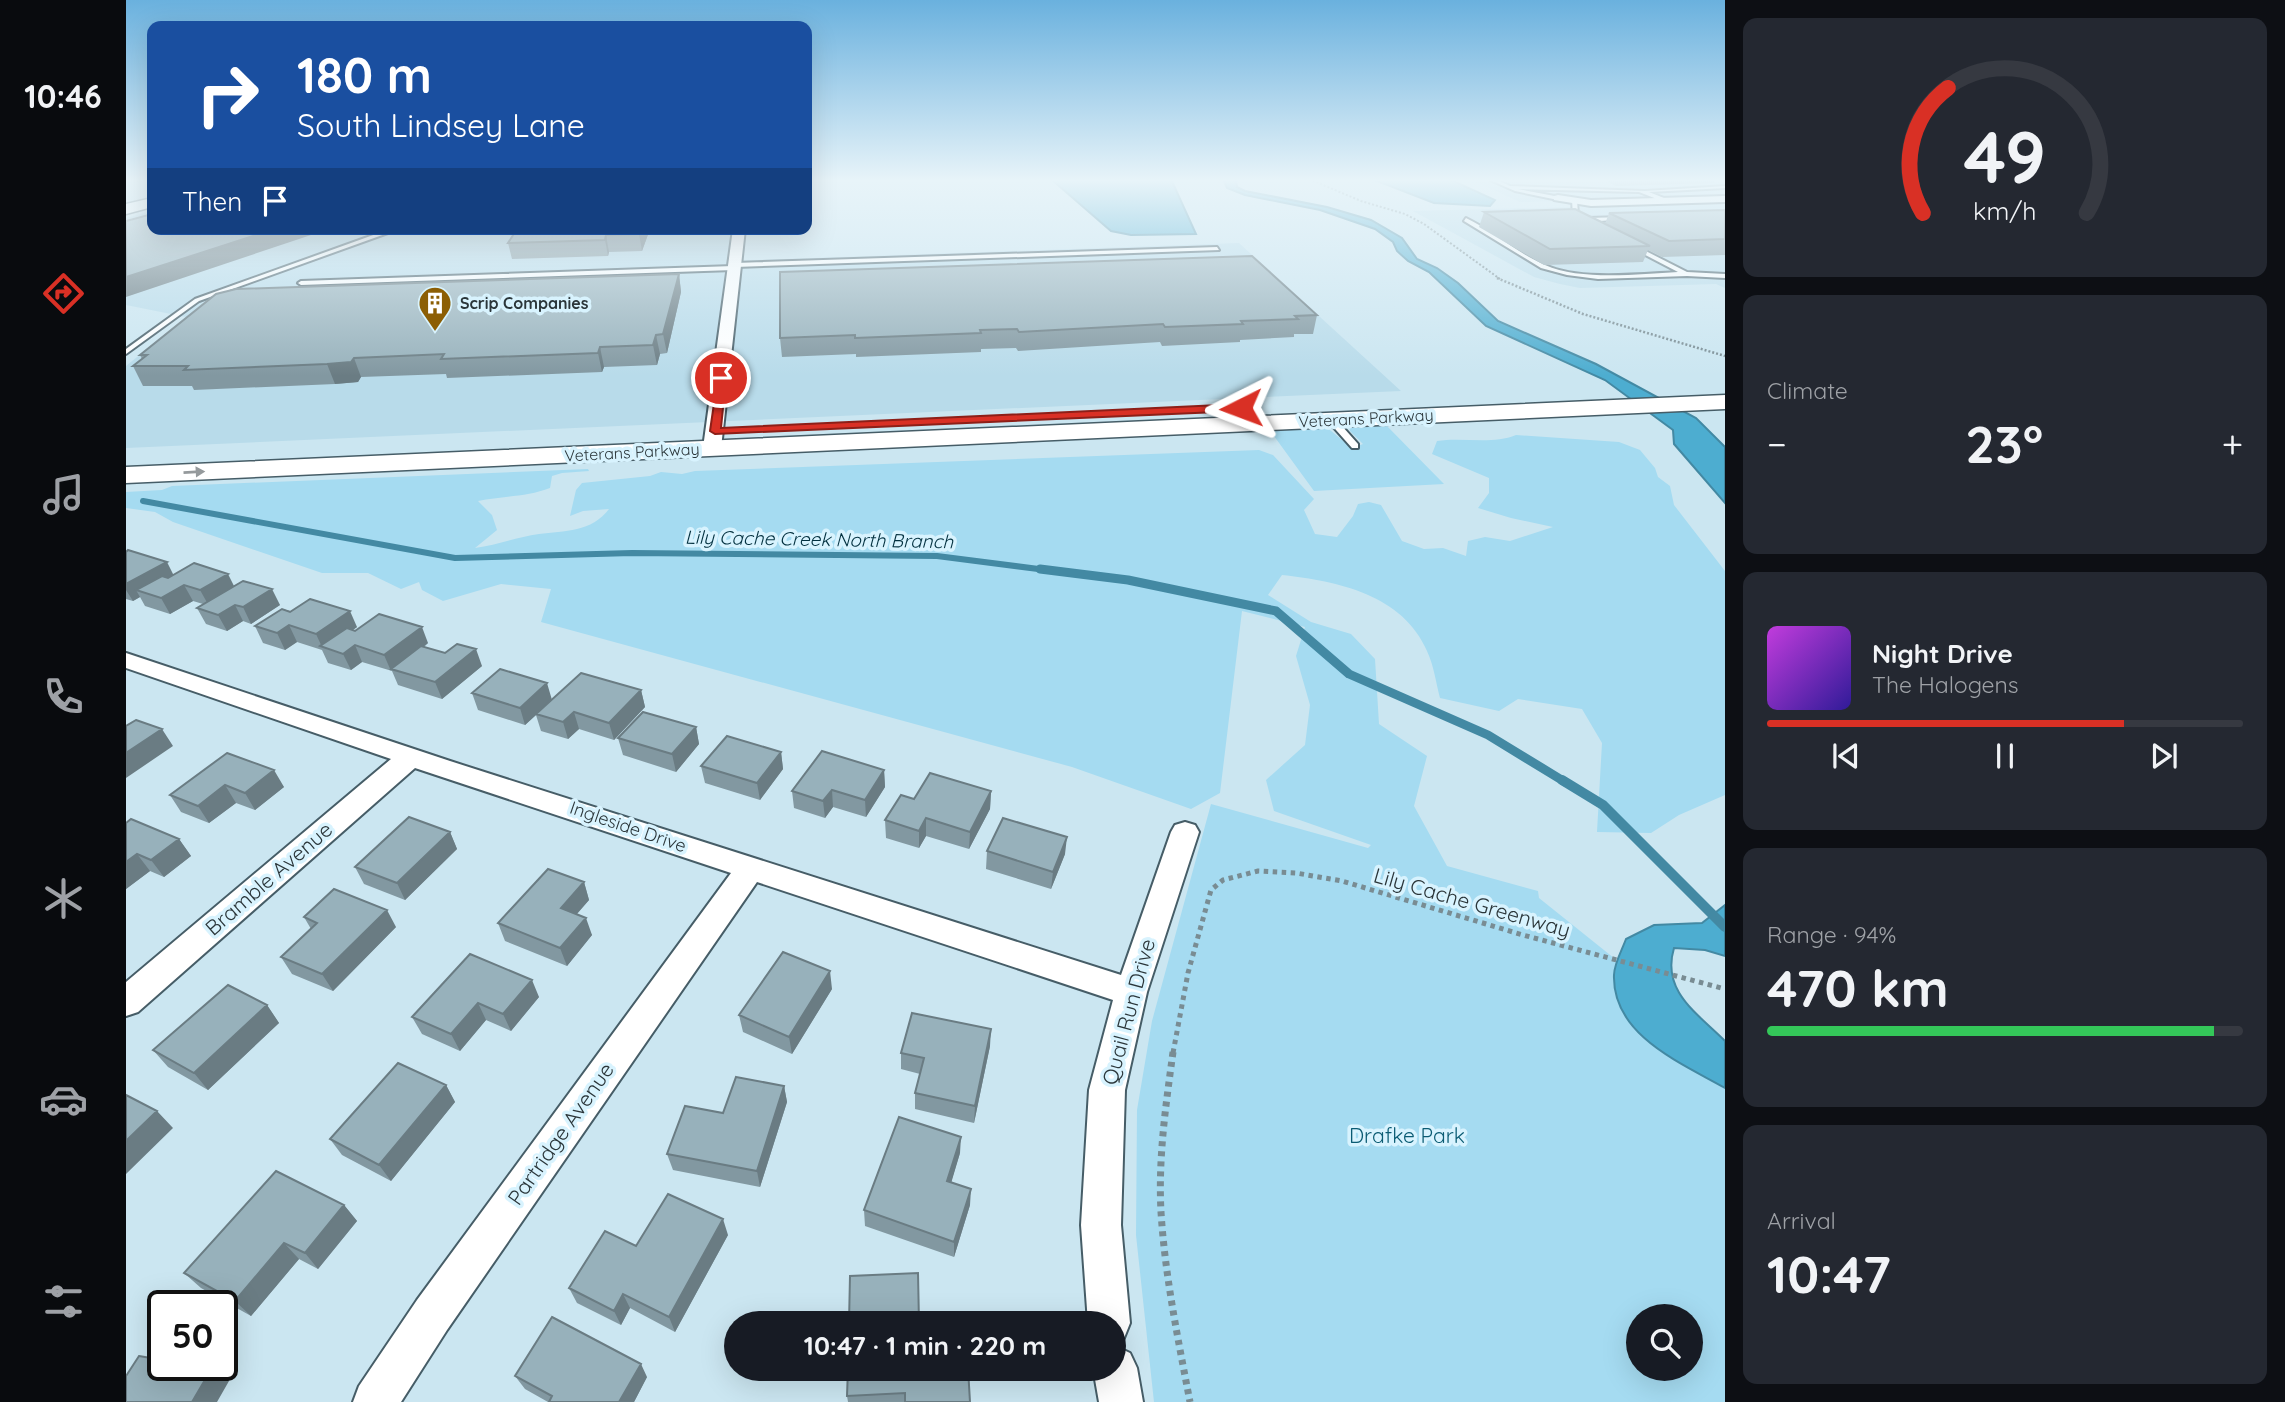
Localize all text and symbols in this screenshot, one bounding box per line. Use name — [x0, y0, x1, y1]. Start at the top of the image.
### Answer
text: 180 m — [297, 44, 432, 105]
icon: right — [182, 49, 273, 140]
text: 10:46 — [24, 76, 102, 116]
text: South Lindsey Lane — [297, 105, 585, 145]
text: 49 — [1964, 111, 2046, 202]
icon: arrive — [256, 182, 294, 220]
text: Then — [182, 185, 242, 218]
text: km/h — [1973, 195, 2037, 226]
icon: directions — [39, 269, 88, 318]
building icon: Scrip Companies — [416, 284, 454, 333]
place label: Scrip Companies — [460, 293, 589, 313]
pin — [691, 348, 751, 408]
icon: arrive — [702, 359, 740, 397]
position arrow — [1204, 371, 1278, 445]
text: Climate — [1767, 376, 1848, 405]
street label: Veterans Parkway — [1298, 404, 1434, 432]
text: 23° — [1965, 411, 2043, 476]
text: − — [1767, 420, 1787, 468]
text: + — [2222, 420, 2243, 468]
street label: Veterans Parkway — [564, 438, 700, 466]
one-way arrow — [183, 466, 205, 477]
icon: music — [39, 470, 88, 519]
water label: Lily Cache Creek North Branch — [685, 525, 955, 553]
text: Night Drive — [1872, 637, 2013, 670]
text: The Halogens — [1872, 670, 2019, 699]
icon: phone — [39, 672, 88, 721]
icon: previous — [1827, 737, 1865, 775]
icon: pause — [1986, 737, 2024, 775]
icon: next — [2145, 737, 2183, 775]
street label: Ingleside Drive — [567, 796, 690, 857]
street label: Bramble Avenue — [199, 816, 337, 941]
street label: Lily Cache Greenway — [1371, 862, 1574, 943]
icon: climate — [39, 874, 88, 923]
text: Range · 94% — [1767, 920, 1896, 949]
street label: Quail Run Drive — [1096, 936, 1160, 1088]
text: 470 km — [1767, 955, 1949, 1020]
street label: Partridge Avenue — [501, 1057, 619, 1210]
icon: car — [39, 1075, 88, 1124]
park label: Drafke Park — [1349, 1122, 1465, 1148]
text: Arrival — [1767, 1206, 1836, 1235]
text: 10:47 — [1767, 1241, 1891, 1306]
icon: filters — [39, 1277, 88, 1326]
speed limit sign: 50 — [147, 1290, 238, 1381]
map controls — [1626, 1304, 1703, 1381]
button: search — [1626, 1304, 1703, 1381]
text: 10:47 · 1 min · 220 m — [804, 1329, 1046, 1362]

